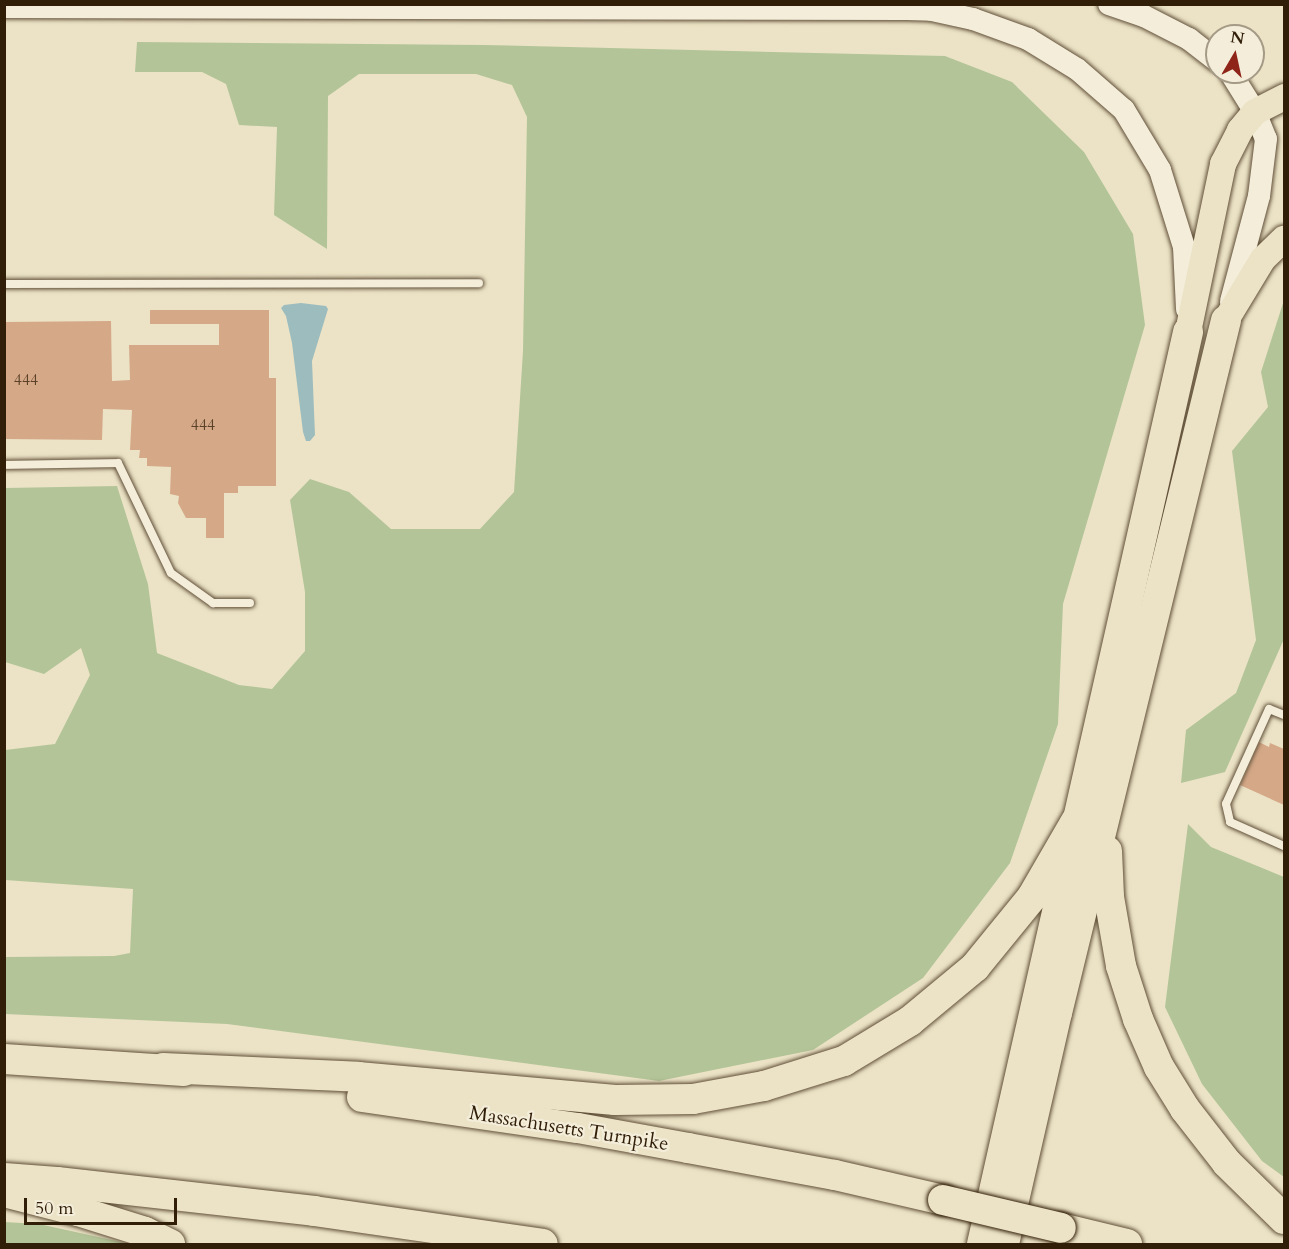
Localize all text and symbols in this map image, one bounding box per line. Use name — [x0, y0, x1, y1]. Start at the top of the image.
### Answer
north arrow — [1205, 24, 1265, 84]
text: N — [1229, 26, 1246, 50]
house number: 444 — [14, 370, 38, 390]
house number: 444 — [191, 415, 215, 435]
street label: Massachusetts Turnpike — [468, 1100, 670, 1156]
scale bar — [27, 1186, 180, 1224]
text: 50 m — [35, 1196, 74, 1221]

